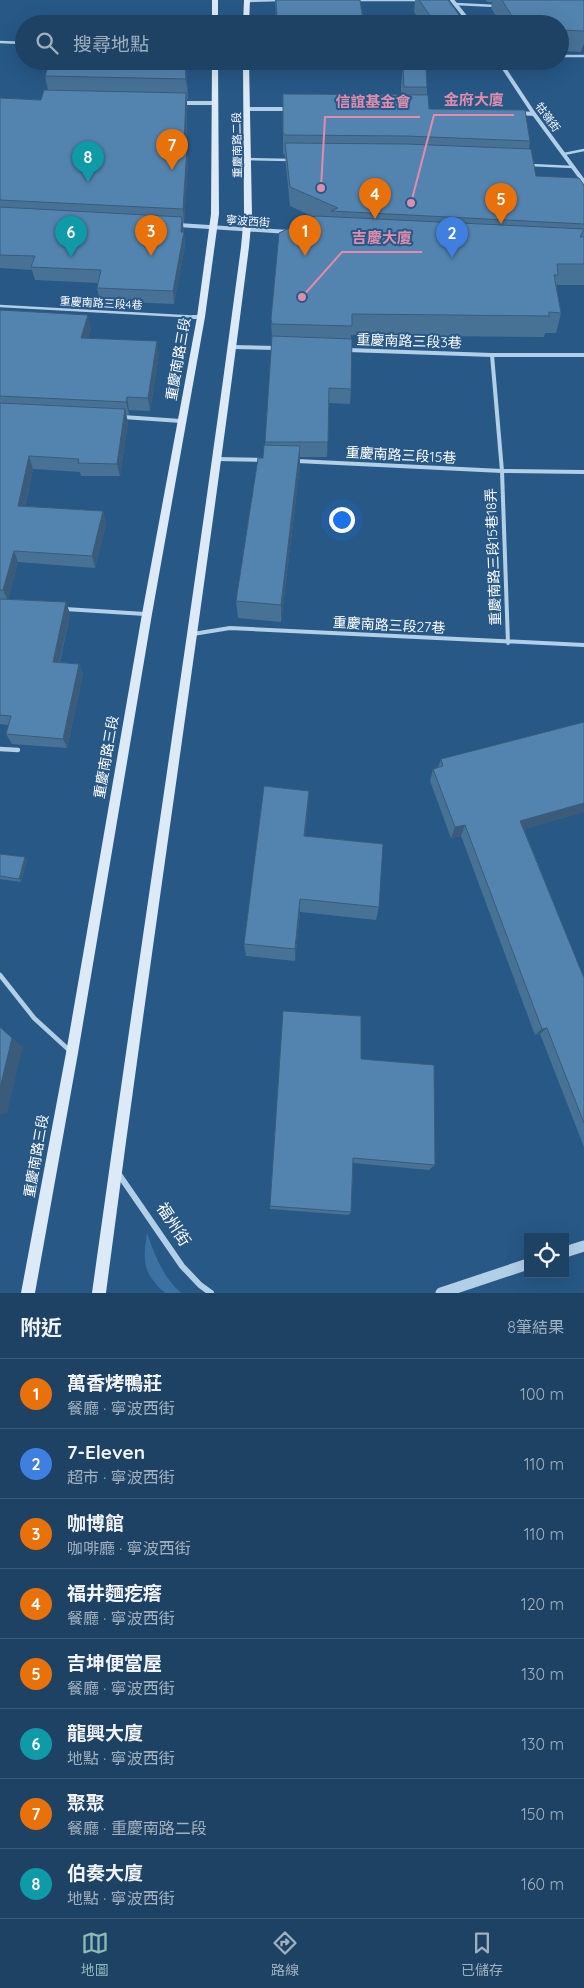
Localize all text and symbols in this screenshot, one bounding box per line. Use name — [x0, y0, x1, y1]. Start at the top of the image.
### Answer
search box — [15, 15, 569, 70]
icon: search — [33, 29, 61, 57]
text: 搜尋地點 — [73, 32, 149, 56]
callout: 金府大廈 — [434, 85, 514, 115]
callout: 信誼基金會 — [325, 87, 420, 117]
text: 金府大廈 — [444, 90, 504, 109]
text: 信誼基金會 — [335, 92, 411, 111]
street label: 牯嶺街 — [533, 100, 563, 134]
street label: 重慶南路二段 — [229, 112, 245, 178]
pin: 7 — [156, 129, 188, 170]
pin: 8 — [72, 141, 104, 182]
pin: 4 — [359, 178, 391, 219]
pin: 5 — [485, 183, 517, 224]
street label: 寧波西街 — [226, 212, 270, 230]
pin: 3 — [135, 215, 167, 256]
pin: 1 — [289, 215, 321, 256]
pin: 6 — [55, 216, 87, 257]
pin: 2 — [436, 217, 468, 258]
callout: 吉慶大廈 — [342, 222, 422, 252]
text: 吉慶大廈 — [352, 228, 412, 247]
street label: 重慶南路三段4巷 — [59, 294, 143, 312]
street label: 重慶南路三段 — [162, 316, 194, 402]
street label: 重慶南路三段3巷 — [356, 330, 462, 352]
street label: 重慶南路三段15巷 — [345, 443, 457, 467]
street label: 重慶南路三段15巷18弄 — [482, 488, 504, 626]
your location — [329, 507, 355, 533]
street label: 重慶南路三段27巷 — [332, 613, 446, 637]
street label: 重慶南路三段 — [90, 714, 122, 800]
street label: 重慶南路三段 — [20, 1113, 52, 1199]
street label: 福州街 — [153, 1198, 195, 1250]
map controls — [524, 1233, 569, 1278]
button: locate — [524, 1233, 569, 1278]
text: 附近 — [20, 1314, 62, 1340]
text: 8筆結果 — [507, 1317, 564, 1337]
text: 萬香烤鴨莊 — [67, 1371, 162, 1395]
text: 1 — [33, 1384, 39, 1404]
text: 100 m — [520, 1384, 564, 1404]
text: 餐廳 · 寧波西街 — [67, 1398, 175, 1418]
text: 7-Eleven — [67, 1440, 145, 1464]
text: 2 — [31, 1454, 41, 1474]
text: 110 m — [524, 1454, 564, 1474]
text: 超市 · 寧波西街 — [67, 1467, 175, 1487]
text: 咖博館 — [67, 1511, 124, 1535]
text: 3 — [32, 1524, 40, 1544]
text: 110 m — [524, 1524, 564, 1544]
text: 咖啡廳 · 寧波西街 — [67, 1538, 191, 1558]
text: 福井麵疙瘩 — [67, 1581, 162, 1605]
text: 4 — [31, 1594, 41, 1614]
text: 120 m — [521, 1594, 564, 1614]
text: 餐廳 · 寧波西街 — [67, 1608, 175, 1628]
text: 吉坤便當屋 — [67, 1651, 162, 1675]
text: 5 — [31, 1664, 41, 1684]
text: 130 m — [521, 1664, 564, 1684]
text: 餐廳 · 寧波西街 — [67, 1678, 175, 1698]
text: 龍興大廈 — [67, 1721, 143, 1745]
text: 6 — [32, 1734, 40, 1754]
text: 130 m — [521, 1734, 564, 1754]
text: 地點 · 寧波西街 — [67, 1748, 175, 1768]
text: 聚聚 — [67, 1791, 105, 1815]
text: 7 — [32, 1804, 40, 1824]
text: 150 m — [521, 1804, 564, 1824]
text: 餐廳 · 重慶南路二段 — [67, 1818, 207, 1838]
text: 伯奏大廈 — [67, 1861, 143, 1885]
text: 8 — [32, 1874, 40, 1894]
text: 160 m — [521, 1874, 564, 1894]
text: 地點 · 寧波西街 — [67, 1888, 175, 1908]
tab: 地圖 — [81, 1929, 109, 1979]
tab: 路線 — [271, 1929, 299, 1979]
tab: 已儲存 — [461, 1929, 503, 1979]

